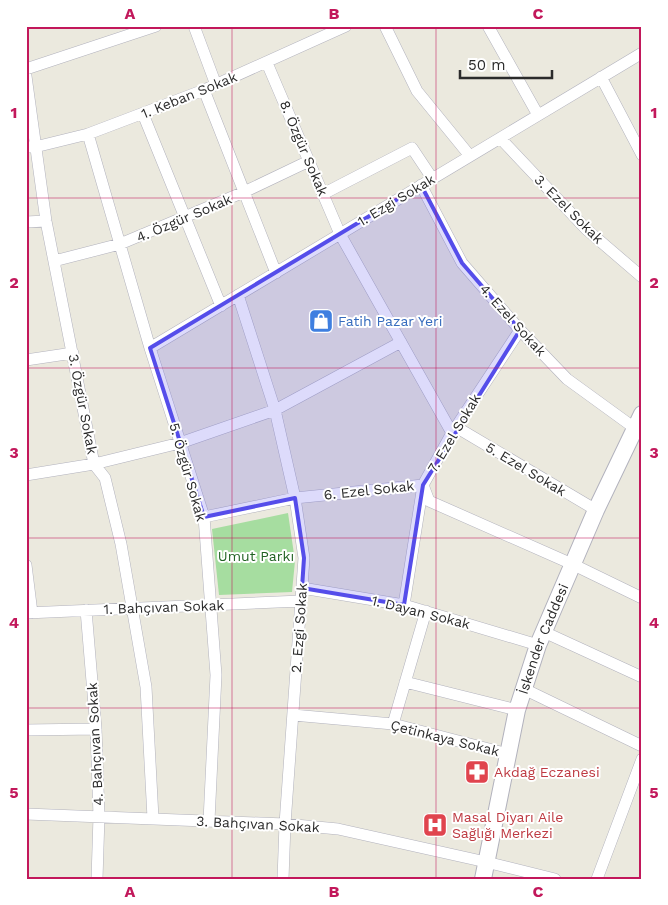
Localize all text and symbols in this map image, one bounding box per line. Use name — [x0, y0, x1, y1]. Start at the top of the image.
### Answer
text: A — [125, 4, 136, 23]
text: B — [329, 4, 340, 23]
text: C — [533, 4, 544, 23]
scale bar — [460, 48, 553, 80]
text: 50 m — [468, 56, 505, 74]
street label: 1. Keban Sokak — [139, 68, 239, 121]
street label: 8. Özgür Sokak — [277, 98, 331, 198]
text: 1 — [11, 103, 17, 122]
text: 1 — [651, 103, 657, 122]
street label: 1. Ezgi Sokak — [354, 171, 438, 229]
street label: 3. Ezel Sokak — [531, 171, 607, 247]
street label: 4. Özgür Sokak — [134, 191, 234, 245]
text: 2 — [9, 273, 19, 292]
text: 2 — [649, 273, 659, 292]
street label: 4. Ezel Sokak — [477, 281, 549, 359]
shop icon: Fatih Pazar Yeri — [308, 308, 334, 334]
place label: Fatih Pazar Yeri — [338, 313, 442, 329]
street label: 3. Özgür Sokak — [65, 353, 101, 456]
street label: 7. Ezel Sokak — [424, 391, 484, 475]
street label: 5. Özgür Sokak — [166, 421, 210, 523]
street label: 5. Ezel Sokak — [483, 439, 569, 499]
text: 3 — [9, 443, 19, 462]
text: 3 — [649, 443, 659, 462]
street label: 6. Ezel Sokak — [323, 477, 415, 503]
park label: Umut Parkı — [218, 548, 294, 564]
street label: İskender Caddesi — [515, 581, 571, 696]
street label: 2. Ezgi Sokak — [288, 582, 310, 673]
street label: 1. Dayan Sokak — [370, 592, 472, 632]
street label: 1. Bahçıvan Sokak — [103, 597, 225, 617]
text: 4 — [9, 613, 19, 632]
text: 4 — [649, 613, 659, 632]
street label: 4. Bahçıvan Sokak — [84, 682, 106, 806]
street label: Çetinkaya Sokak — [389, 717, 501, 759]
pharmacy icon: Akdağ Eczanesi — [464, 759, 490, 785]
place label: Akdağ Eczanesi — [494, 764, 600, 780]
text: 5 — [9, 783, 19, 802]
text: 5 — [649, 783, 659, 802]
place label: Masal Diyarı Aile Sağlığı Merkezi — [452, 809, 563, 841]
hospital icon: Masal Diyarı Aile Sağlığı Merkezi — [422, 812, 448, 838]
street label: 3. Bahçıvan Sokak — [196, 813, 320, 835]
text: A — [125, 882, 136, 901]
text: B — [329, 882, 340, 901]
text: C — [533, 882, 544, 901]

